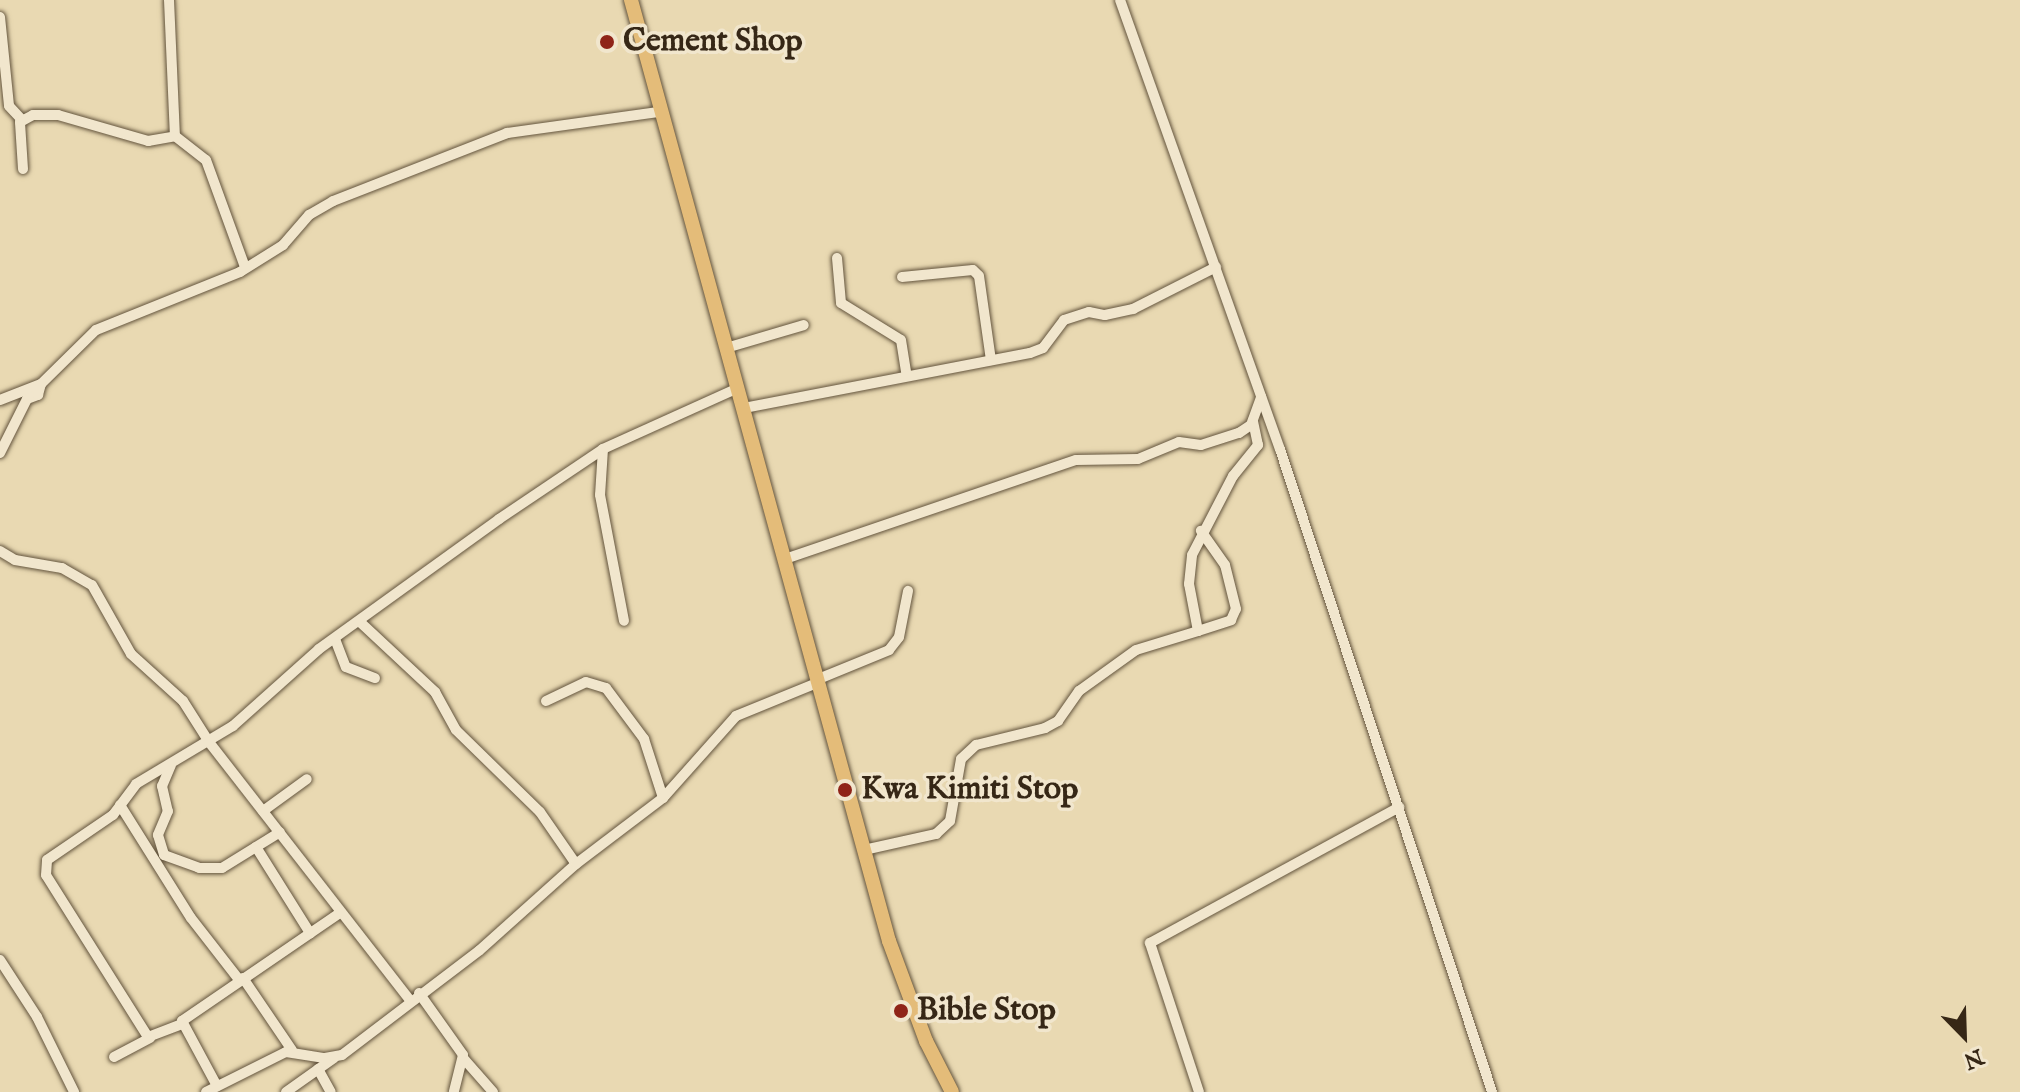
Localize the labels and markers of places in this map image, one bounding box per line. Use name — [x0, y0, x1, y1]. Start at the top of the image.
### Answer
place label: Cement Shop — [623, 23, 803, 61]
marker: Cement Shop — [598, 33, 616, 51]
place label: Kwa Kimiti Stop — [861, 771, 1078, 809]
marker: Kwa Kimiti Stop — [836, 781, 854, 799]
place label: Bible Stop — [917, 992, 1056, 1030]
marker: Bible Stop — [892, 1002, 910, 1020]

